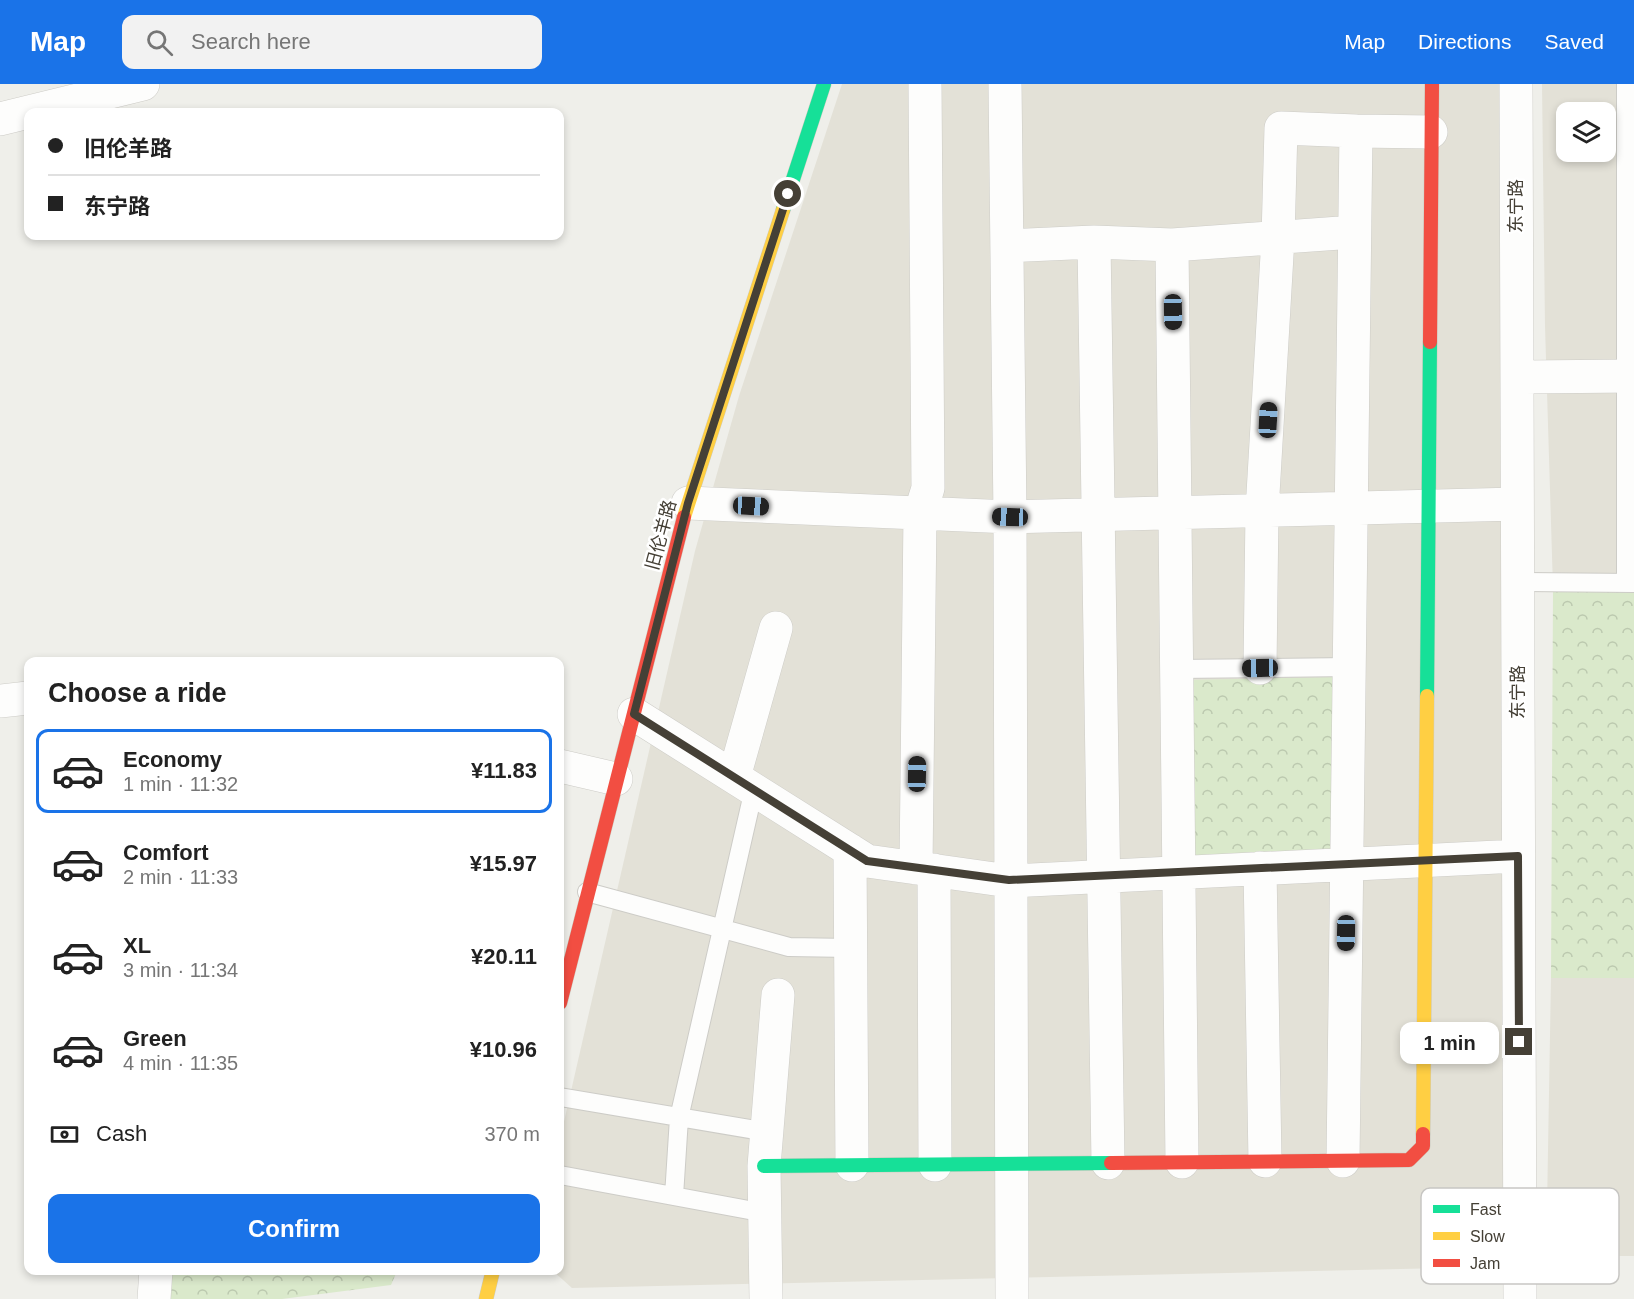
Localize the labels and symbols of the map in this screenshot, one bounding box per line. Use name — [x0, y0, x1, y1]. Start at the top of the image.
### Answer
street label: 东宁路 — [1506, 179, 1526, 233]
route start — [774, 180, 801, 207]
car — [1164, 294, 1182, 330]
car — [1258, 402, 1278, 438]
car — [733, 496, 769, 516]
street label: 旧伦羊路 — [642, 498, 680, 572]
car — [992, 507, 1028, 527]
car — [1242, 659, 1278, 677]
street label: 东宁路 — [1508, 665, 1528, 719]
car — [908, 756, 926, 792]
car — [1337, 915, 1355, 951]
callout: 1 min — [1399, 1021, 1498, 1063]
route end — [1505, 1028, 1532, 1055]
legend — [1421, 1188, 1619, 1284]
text: Fast — [1470, 1201, 1502, 1218]
text: Slow — [1470, 1228, 1505, 1245]
text: Jam — [1470, 1255, 1500, 1272]

